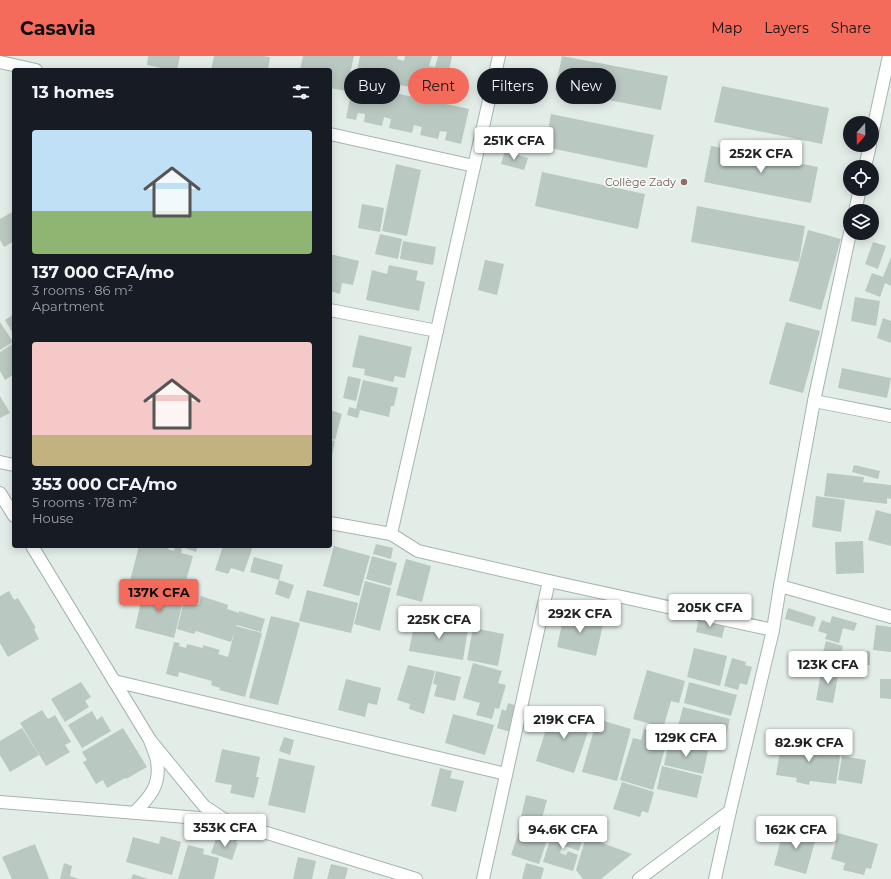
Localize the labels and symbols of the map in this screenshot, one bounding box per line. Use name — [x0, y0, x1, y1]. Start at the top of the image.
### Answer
north arrow — [843, 116, 879, 152]
pin: 251K CFA — [473, 127, 555, 161]
pin: 252K CFA — [720, 140, 802, 174]
place label: Collège Zady — [605, 175, 676, 189]
marker: Collège Zady — [679, 177, 689, 187]
pin: 137K CFA — [118, 579, 200, 613]
pin: 205K CFA — [669, 594, 751, 628]
pin: 292K CFA — [539, 600, 621, 634]
pin: 225K CFA — [398, 606, 480, 640]
pin: 123K CFA — [787, 651, 869, 685]
pin: 219K CFA — [523, 706, 605, 740]
pin: 129K CFA — [645, 724, 727, 758]
pin: 82.9K CFA — [763, 729, 855, 763]
pin: 353K CFA — [184, 814, 266, 848]
pin: 94.6K CFA — [517, 816, 609, 850]
pin: 162K CFA — [755, 816, 837, 850]

